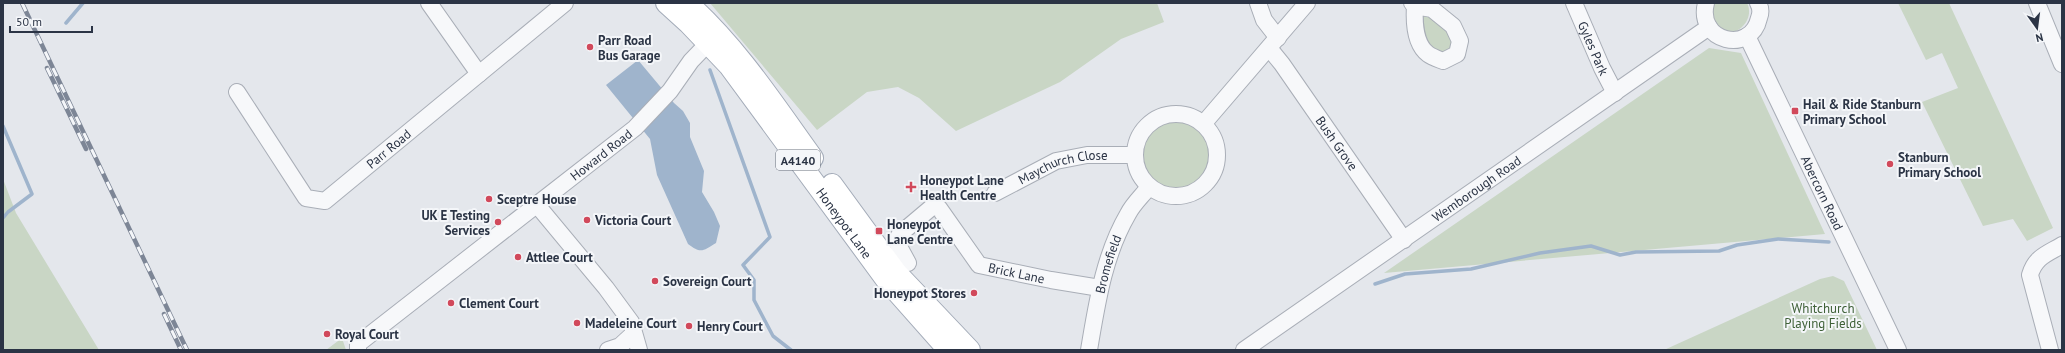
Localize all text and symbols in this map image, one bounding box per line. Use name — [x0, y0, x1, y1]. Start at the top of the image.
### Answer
scale bar — [10, 8, 92, 34]
north arrow — [2017, 8, 2057, 48]
text: 50 m — [16, 14, 42, 29]
street label: Gyles Park — [1574, 18, 1613, 79]
text: N — [2034, 30, 2045, 45]
place label: Parr Road Bus Garage — [598, 32, 661, 64]
marker: Parr Road Bus Garage — [585, 42, 595, 52]
place label: Hail & Ride Stanburn Primary School — [1803, 96, 1921, 128]
marker: Hail & Ride Stanburn Primary School — [1790, 106, 1800, 116]
street label: Bush Grove — [1312, 113, 1362, 174]
street label: Parr Road — [363, 125, 414, 172]
street label: Howard Road — [566, 125, 635, 184]
street label: Maychurch Close — [1015, 146, 1107, 188]
place label: Stanburn Primary School — [1898, 149, 1981, 181]
road number: A4140 — [776, 150, 820, 170]
street label: Wemborough Road — [1428, 152, 1524, 225]
street label: Abercorn Road — [1797, 153, 1848, 233]
marker: Stanburn Primary School — [1885, 159, 1895, 169]
place label: Honeypot Lane Health Centre — [920, 172, 1004, 204]
marker: Honeypot Lane Health Centre — [905, 181, 917, 193]
street label: Honeypot Lane — [813, 184, 876, 262]
place label: Sceptre House — [497, 191, 577, 208]
marker: Sceptre House — [484, 194, 494, 204]
place label: UK E Testing Services — [421, 207, 491, 239]
place label: Victoria Court — [594, 212, 672, 229]
marker: Victoria Court — [582, 215, 592, 225]
place label: Honeypot Lane Centre — [887, 216, 954, 248]
marker: UK E Testing Services — [493, 217, 503, 227]
marker: Honeypot Lane Centre — [874, 226, 884, 236]
street label: Bromefield — [1091, 232, 1125, 295]
place label: Attlee Court — [526, 249, 593, 266]
marker: Attlee Court — [513, 252, 523, 262]
street label: Brick Lane — [987, 259, 1046, 287]
place label: Sovereign Court — [663, 273, 752, 290]
marker: Sovereign Court — [650, 276, 660, 286]
place label: Honeypot Stores — [874, 285, 967, 302]
marker: Honeypot Stores — [969, 288, 979, 298]
place label: Clement Court — [459, 295, 539, 312]
marker: Clement Court — [446, 298, 456, 308]
park label: Whitchurch Playing Fields — [1784, 300, 1862, 332]
place label: Madeleine Court — [585, 315, 677, 332]
marker: Madeleine Court — [572, 318, 582, 328]
place label: Henry Court — [697, 318, 763, 335]
marker: Henry Court — [684, 321, 694, 331]
place label: Royal Court — [335, 326, 399, 343]
marker: Royal Court — [322, 329, 332, 339]

